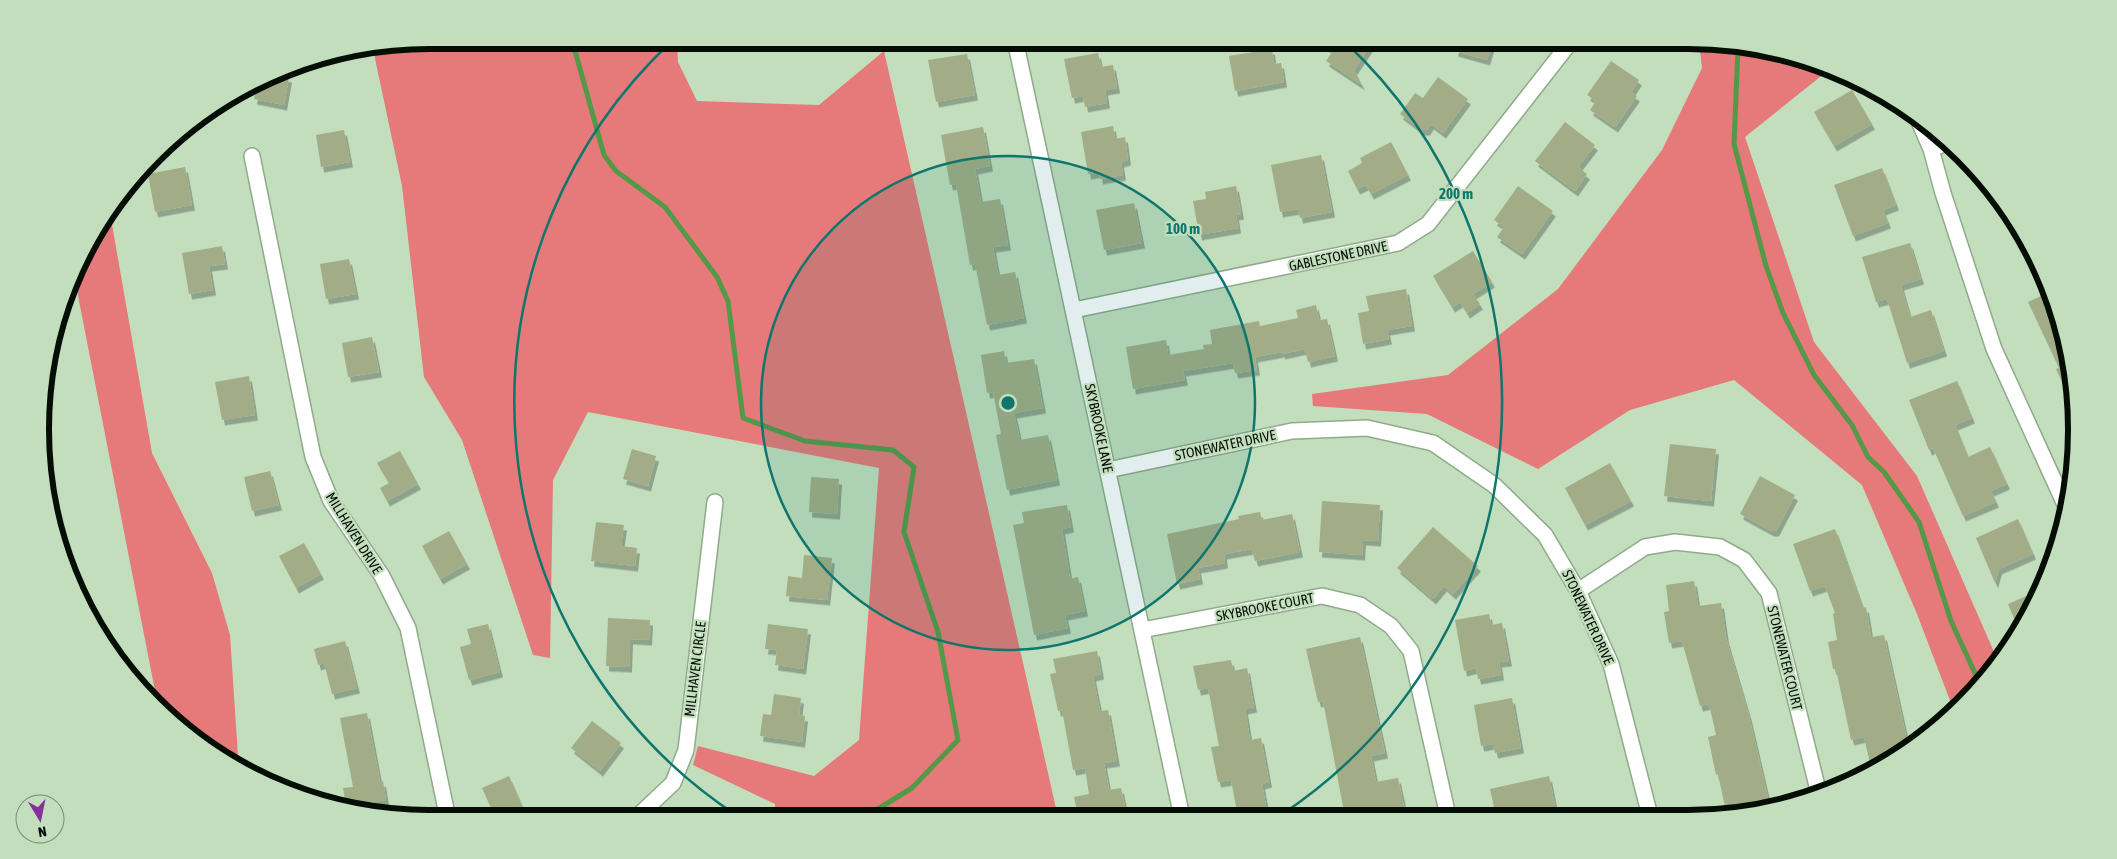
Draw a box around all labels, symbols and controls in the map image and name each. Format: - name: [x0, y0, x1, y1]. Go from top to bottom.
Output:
- text: 200 m: [1439, 185, 1473, 202]
- text: 100 m: [1166, 220, 1200, 237]
- street label: GABLESTONE DRIVE: [1288, 238, 1388, 274]
- street label: SKYBROOKE LANE: [1082, 382, 1116, 474]
- centre of rings: [999, 394, 1017, 412]
- street label: STONEWATER DRIVE: [1173, 427, 1277, 463]
- street label: MILLHAVEN DRIVE: [323, 489, 385, 577]
- street label: STONEWATER DRIVE: [1559, 567, 1617, 667]
- street label: SKYBROOKE COURT: [1215, 590, 1315, 624]
- street label: STONEWATER COURT: [1764, 604, 1806, 712]
- street label: MILLHAVEN CIRCLE: [681, 620, 709, 718]
- north arrow: [15, 794, 65, 844]
- text: N: [37, 823, 48, 840]

